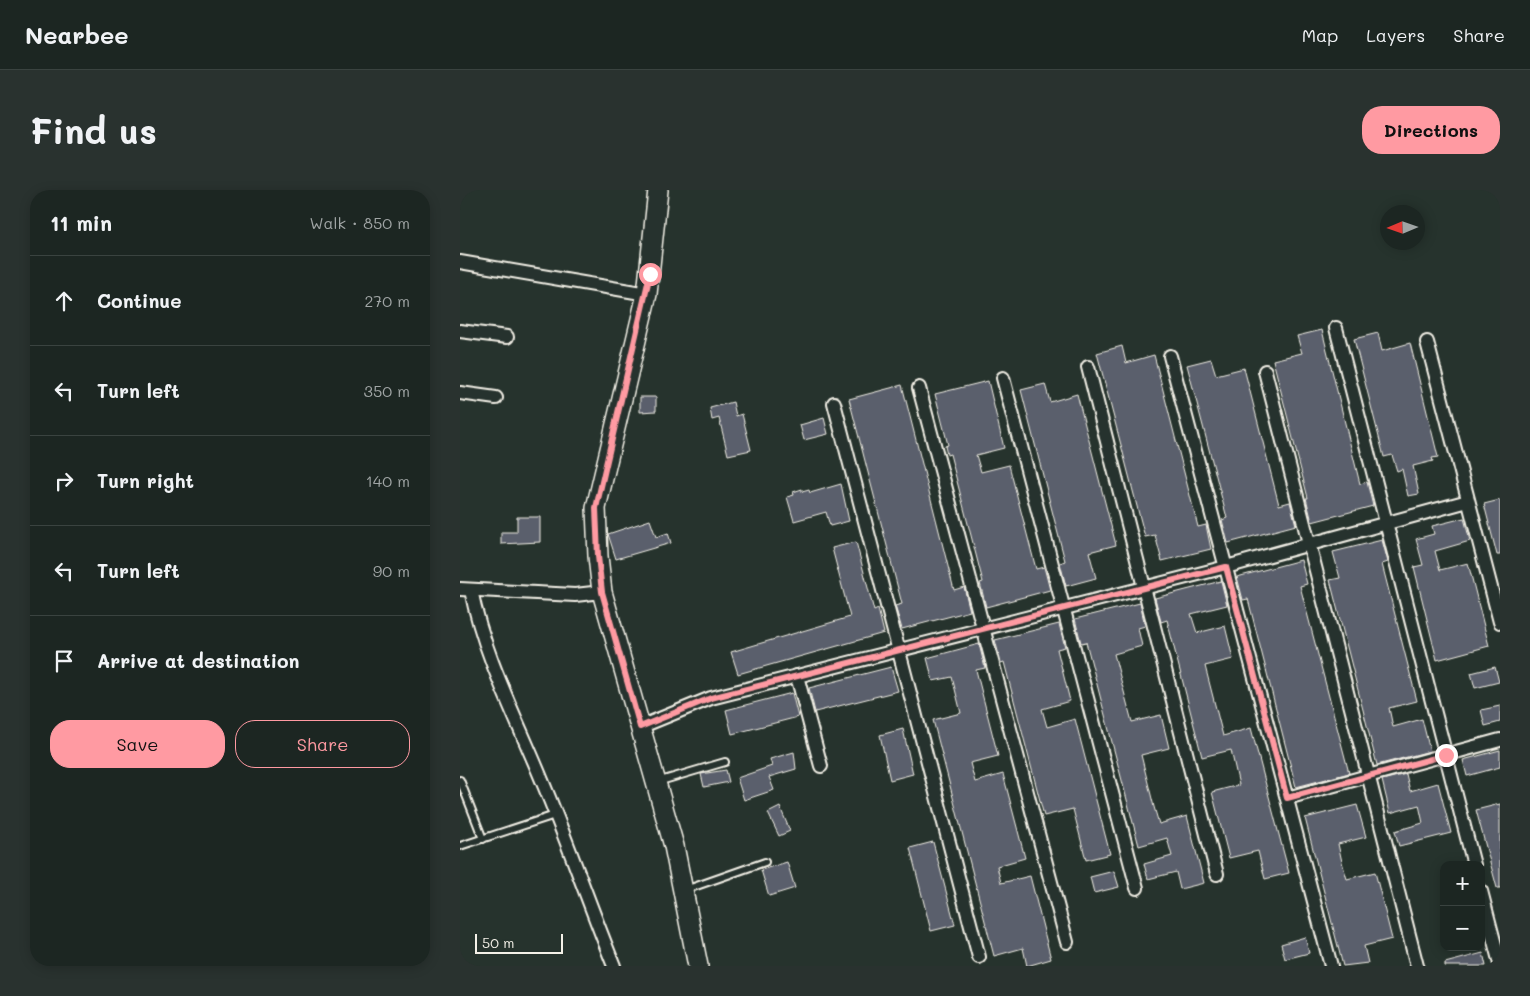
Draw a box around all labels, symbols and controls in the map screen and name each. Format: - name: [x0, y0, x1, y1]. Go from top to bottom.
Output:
- text: Nearbee: [25, 19, 129, 50]
- text: Map: [1302, 23, 1338, 47]
- text: Layers: [1366, 23, 1425, 47]
- text: Share: [1453, 23, 1505, 47]
- button: Directions: [1362, 106, 1500, 154]
- text: Find us: [30, 107, 157, 153]
- north arrow: [1380, 205, 1425, 250]
- text: 11 min: [50, 209, 112, 236]
- text: Walk · 850 m: [310, 212, 410, 233]
- route start: [639, 263, 662, 286]
- icon: ahead: [50, 287, 78, 315]
- text: Continue: [97, 288, 182, 313]
- text: 270 m: [364, 290, 410, 311]
- icon: left: [50, 377, 78, 405]
- text: Turn left: [97, 378, 180, 403]
- text: 350 m: [364, 380, 410, 401]
- icon: right: [50, 467, 78, 495]
- text: Turn right: [97, 468, 194, 493]
- text: 140 m: [366, 470, 410, 491]
- icon: left: [50, 557, 78, 585]
- text: Turn left: [97, 558, 180, 583]
- text: 90 m: [373, 560, 410, 581]
- icon: arrive: [50, 647, 78, 675]
- text: Arrive at destination: [97, 648, 300, 673]
- button: Save: [50, 720, 225, 768]
- button: Share: [235, 720, 410, 768]
- route end: [1435, 744, 1458, 767]
- map controls: [1440, 861, 1485, 951]
- button: +: [1440, 861, 1485, 906]
- button: −: [1440, 906, 1485, 951]
- scale bar: [475, 931, 562, 954]
- text: 50 m: [482, 933, 514, 952]

